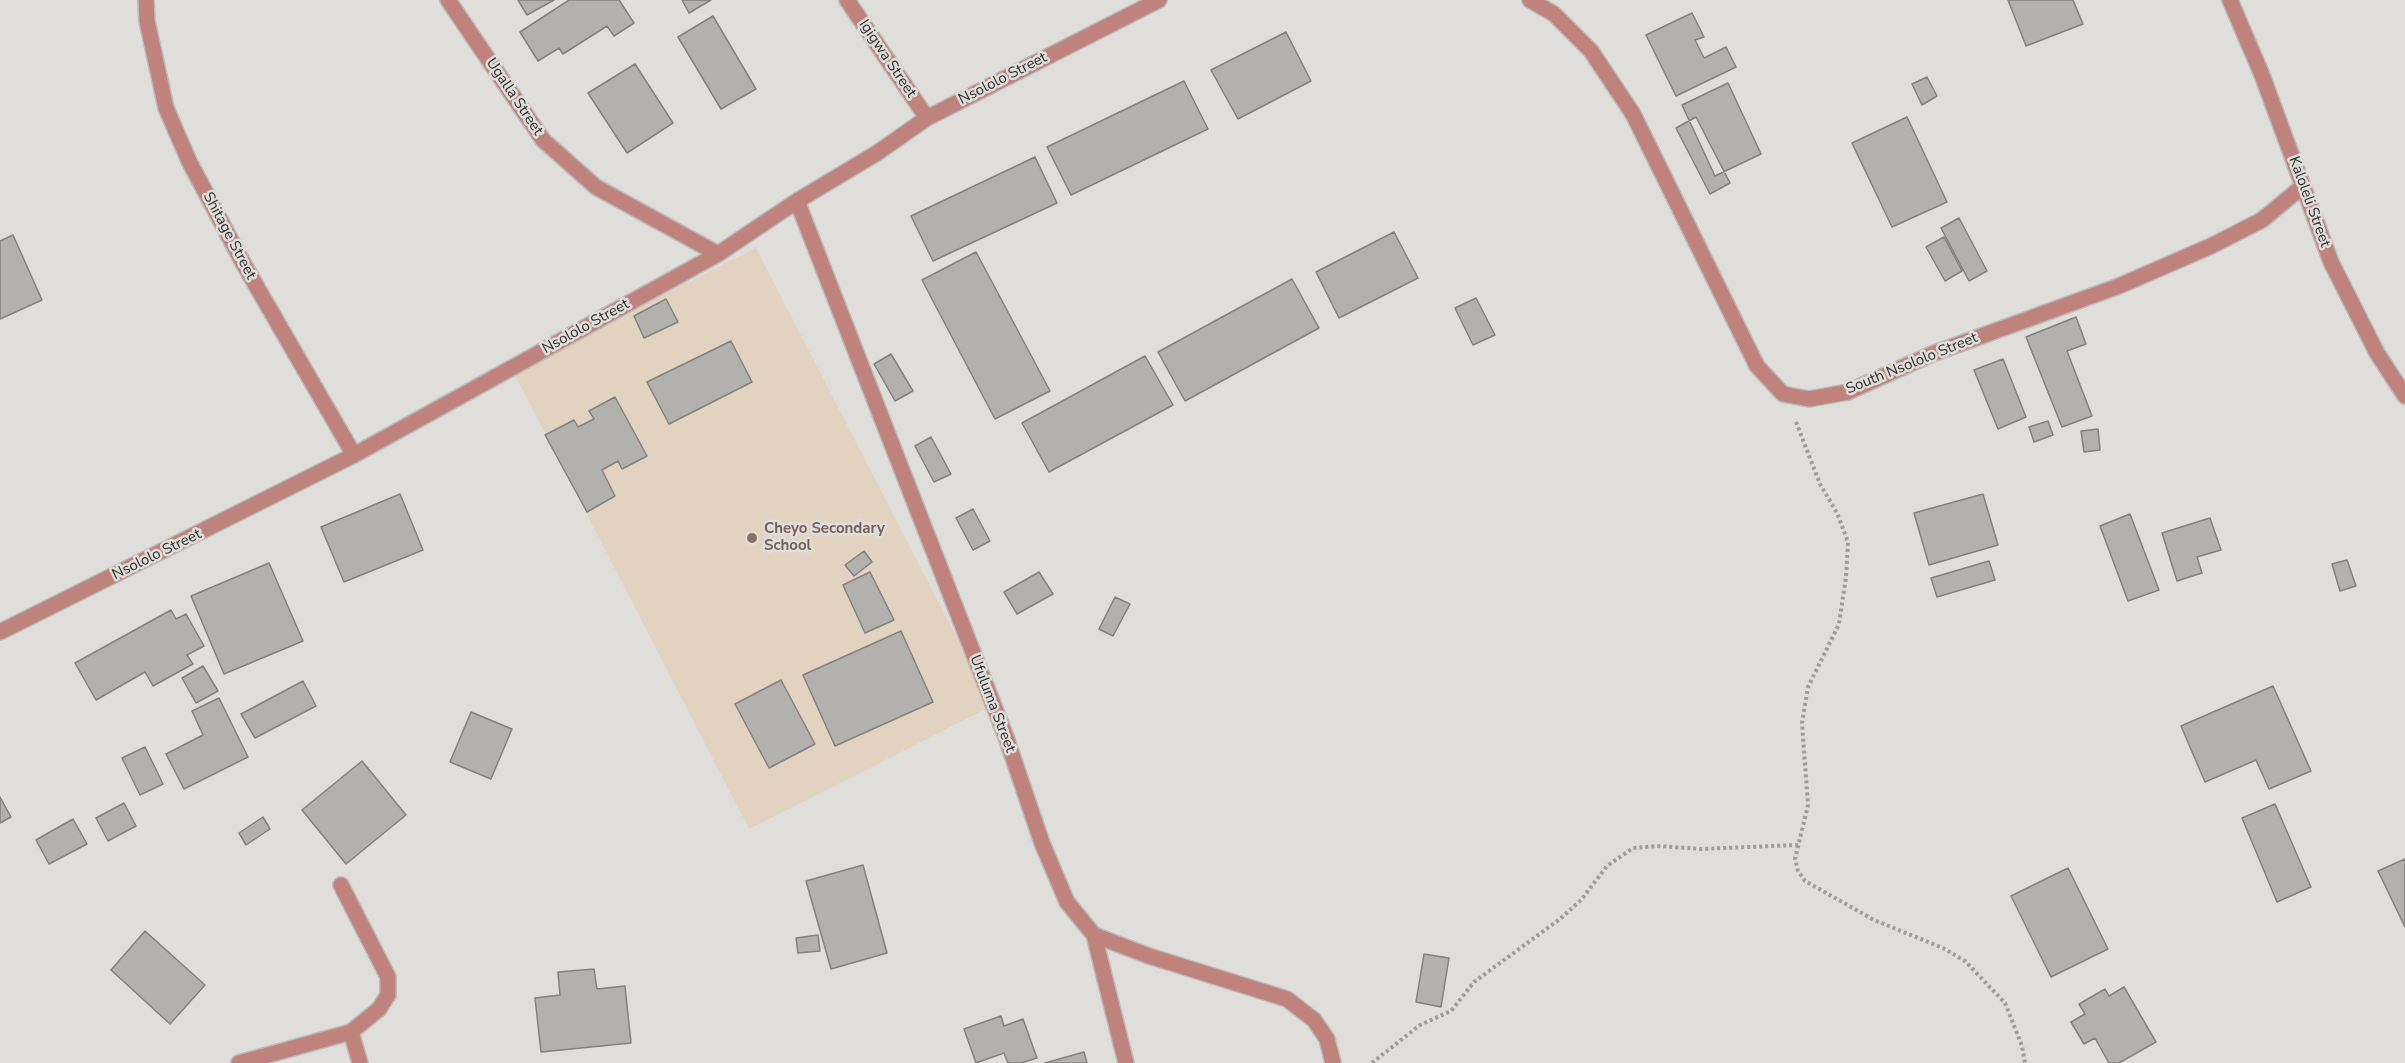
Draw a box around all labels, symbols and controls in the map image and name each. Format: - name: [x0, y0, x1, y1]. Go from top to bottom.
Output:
- street label: Igigwa Street: [854, 17, 920, 101]
- street label: Nsololo Street: [956, 49, 1050, 109]
- street label: Ugalla Street: [482, 55, 546, 139]
- street label: Kaloleli Street: [2284, 154, 2334, 250]
- street label: Shitage Street: [199, 189, 259, 283]
- street label: Nsololo Street: [539, 296, 633, 358]
- street label: South Nsololo Street: [1844, 329, 1980, 399]
- place label: Cheyo Secondary School: [764, 520, 885, 555]
- street label: Nsololo Street: [110, 526, 204, 584]
- marker: Cheyo Secondary School: [745, 531, 759, 545]
- street label: Ufuluma Street: [965, 653, 1019, 755]

